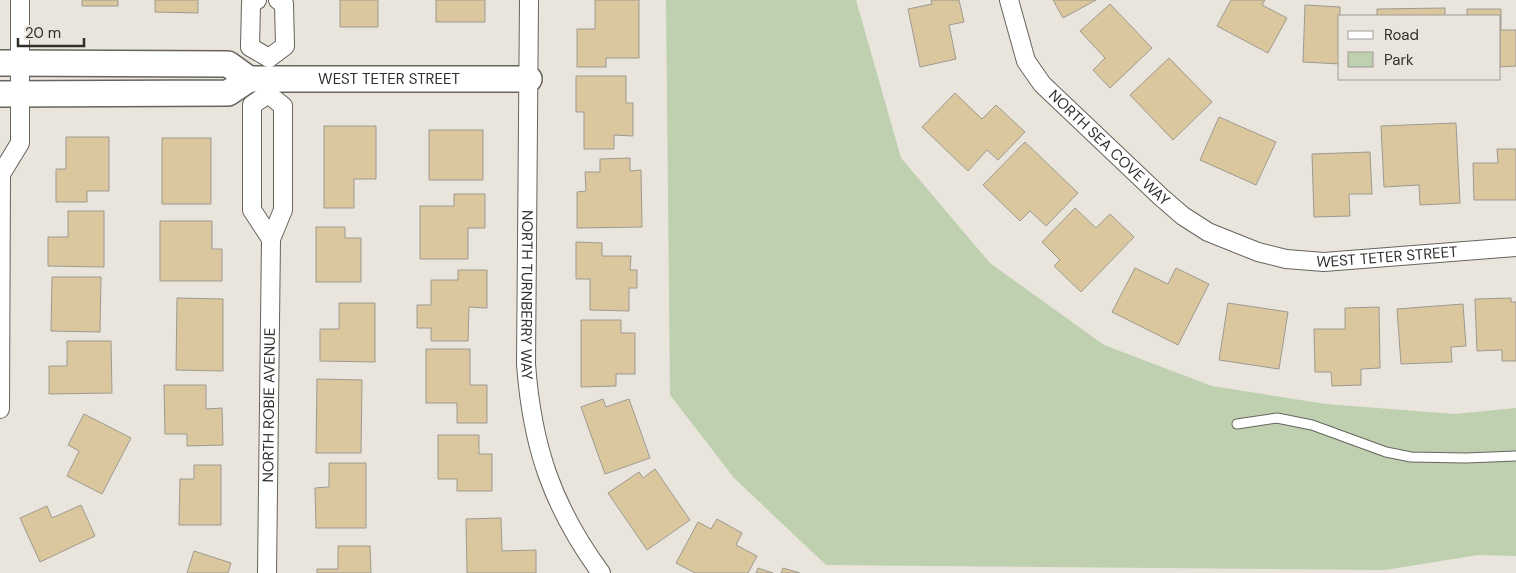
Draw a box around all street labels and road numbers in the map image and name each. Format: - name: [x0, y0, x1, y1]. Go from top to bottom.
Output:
- street label: WEST TETER STREET: [318, 69, 460, 89]
- street label: NORTH SEA COVE WAY: [1044, 85, 1174, 210]
- street label: NORTH TURNBERRY WAY: [516, 210, 537, 381]
- street label: WEST TETER STREET: [1315, 242, 1458, 273]
- street label: NORTH ROBIE AVENUE: [258, 327, 280, 483]

